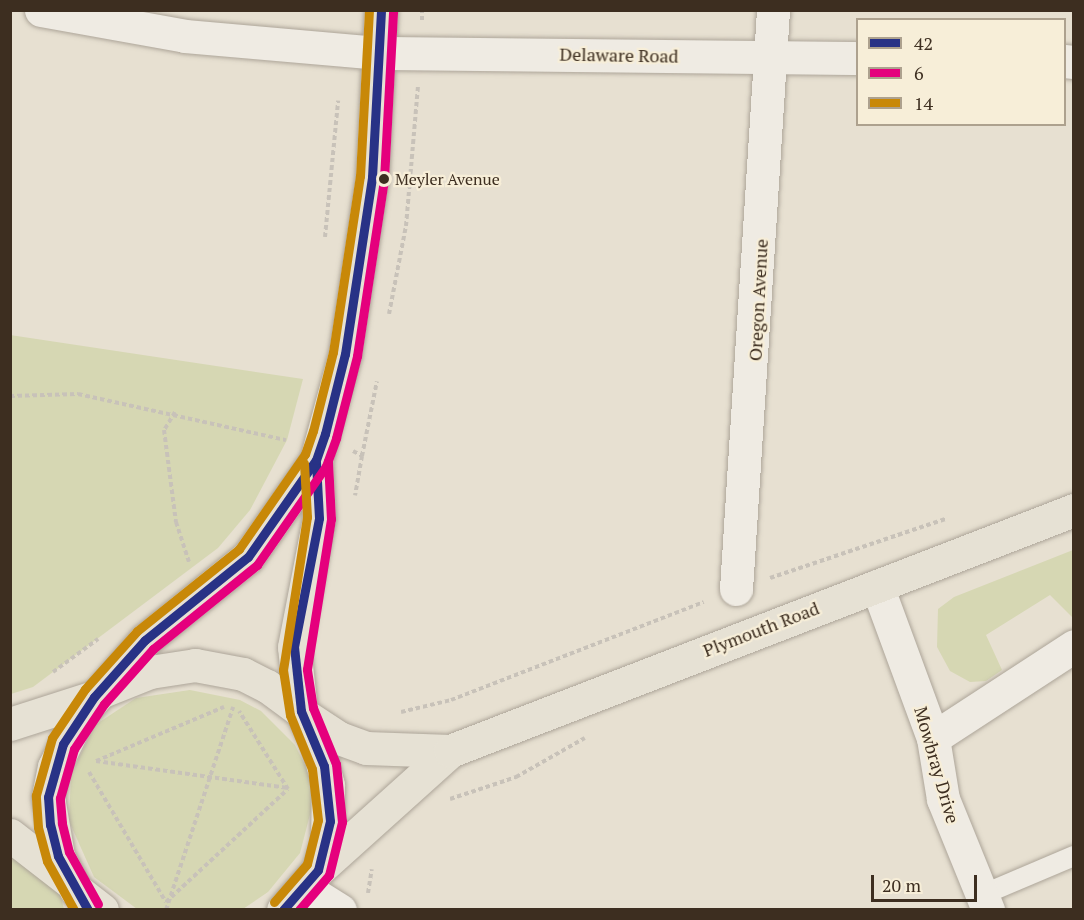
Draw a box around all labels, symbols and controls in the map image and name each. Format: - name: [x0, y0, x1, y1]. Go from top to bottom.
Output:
- legend: [856, 18, 1066, 126]
- text: 42: [914, 31, 933, 55]
- street label: Delaware Road: [559, 43, 679, 67]
- text: 6: [914, 61, 924, 85]
- text: 14: [914, 91, 933, 115]
- place label: Meyler Avenue: [395, 169, 500, 189]
- marker: Meyler Avenue: [378, 173, 390, 185]
- street label: Oregon Avenue: [744, 238, 772, 362]
- street label: Plymouth Road: [700, 597, 822, 661]
- street label: Mowbray Drive: [910, 704, 964, 826]
- scale bar: [874, 863, 980, 901]
- text: 20 m: [882, 873, 921, 897]

